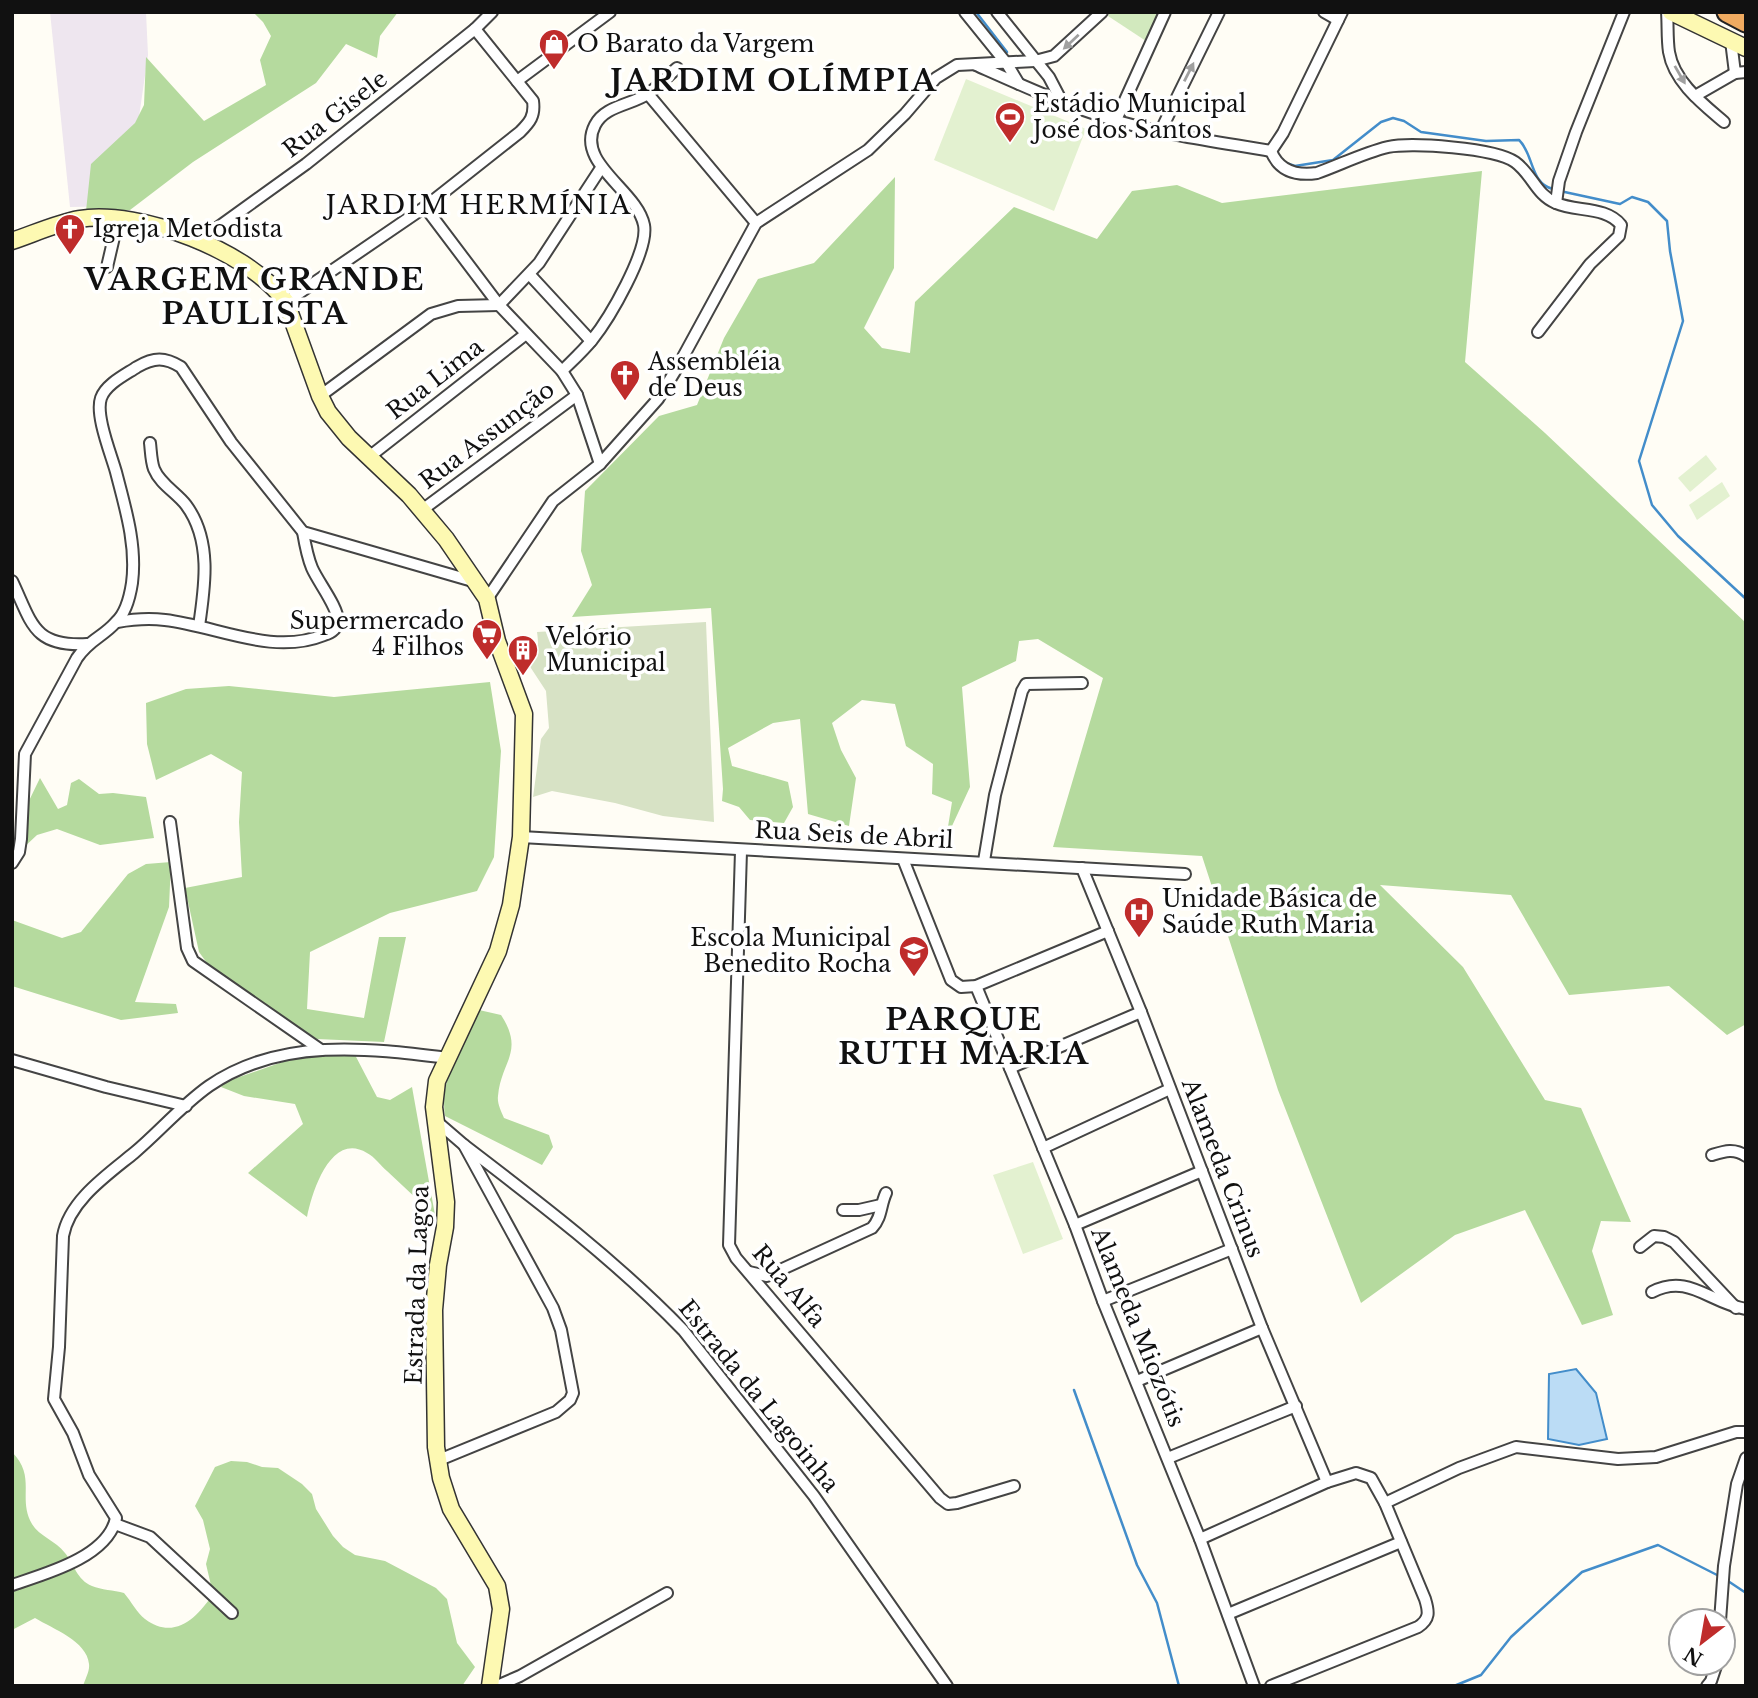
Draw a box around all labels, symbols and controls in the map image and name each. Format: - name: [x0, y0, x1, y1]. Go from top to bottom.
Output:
- shop icon: O Barato da Vargem: [537, 27, 571, 71]
- place label: O Barato da Vargem: [577, 30, 815, 58]
- one-way arrow: [1063, 33, 1080, 49]
- district label: JARDIM OLÍMPIA: [604, 62, 938, 99]
- one-way arrow: [1183, 62, 1194, 82]
- street label: Rua Gisele: [277, 65, 393, 163]
- one-way arrow: [1674, 65, 1686, 84]
- place label: Estádio Municipal José dos Santos: [1030, 90, 1246, 144]
- sports icon: Estádio Municipal José dos Santos: [993, 100, 1027, 144]
- district label: JARDIM HERMÍNIA: [323, 189, 632, 221]
- church icon: Igreja Metodista: [53, 212, 87, 256]
- place label: Igreja Metodista: [93, 215, 283, 243]
- district label: VARGEM GRANDE PAULISTA: [84, 261, 425, 332]
- street label: Rua Lima: [381, 333, 489, 425]
- place label: Assembléia de Deus: [647, 348, 781, 402]
- church icon: Assembléia de Deus: [608, 358, 642, 402]
- street label: Rua Assunção: [414, 375, 560, 495]
- place label: Supermercado 4 Filhos: [290, 607, 464, 661]
- supermarket icon: Supermercado 4 Filhos: [470, 617, 504, 661]
- place label: Velório Municipal: [545, 623, 666, 677]
- building icon: Velório Municipal: [506, 633, 540, 677]
- street label: Rua Seis de Abril: [754, 816, 954, 854]
- place label: Unidade Básica de Saúde Ruth Maria: [1162, 885, 1377, 939]
- hospital icon: Unidade Básica de Saúde Ruth Maria: [1122, 895, 1156, 939]
- place label: Escola Municipal Benedito Rocha: [690, 924, 891, 978]
- school or university icon: Escola Municipal Benedito Rocha: [897, 934, 931, 978]
- district label: PARQUE RUTH MARIA: [838, 1001, 1090, 1072]
- street label: Alameda Crinus: [1176, 1074, 1270, 1261]
- street label: Estrada da Lagoa: [400, 1184, 434, 1385]
- street label: Alameda Miozótis: [1085, 1222, 1191, 1431]
- street label: Rua Alfa: [746, 1239, 832, 1333]
- street label: Estrada da Lagoinha: [673, 1294, 845, 1498]
- north arrow: [1667, 1607, 1737, 1677]
- text: N: [1680, 1642, 1707, 1671]

